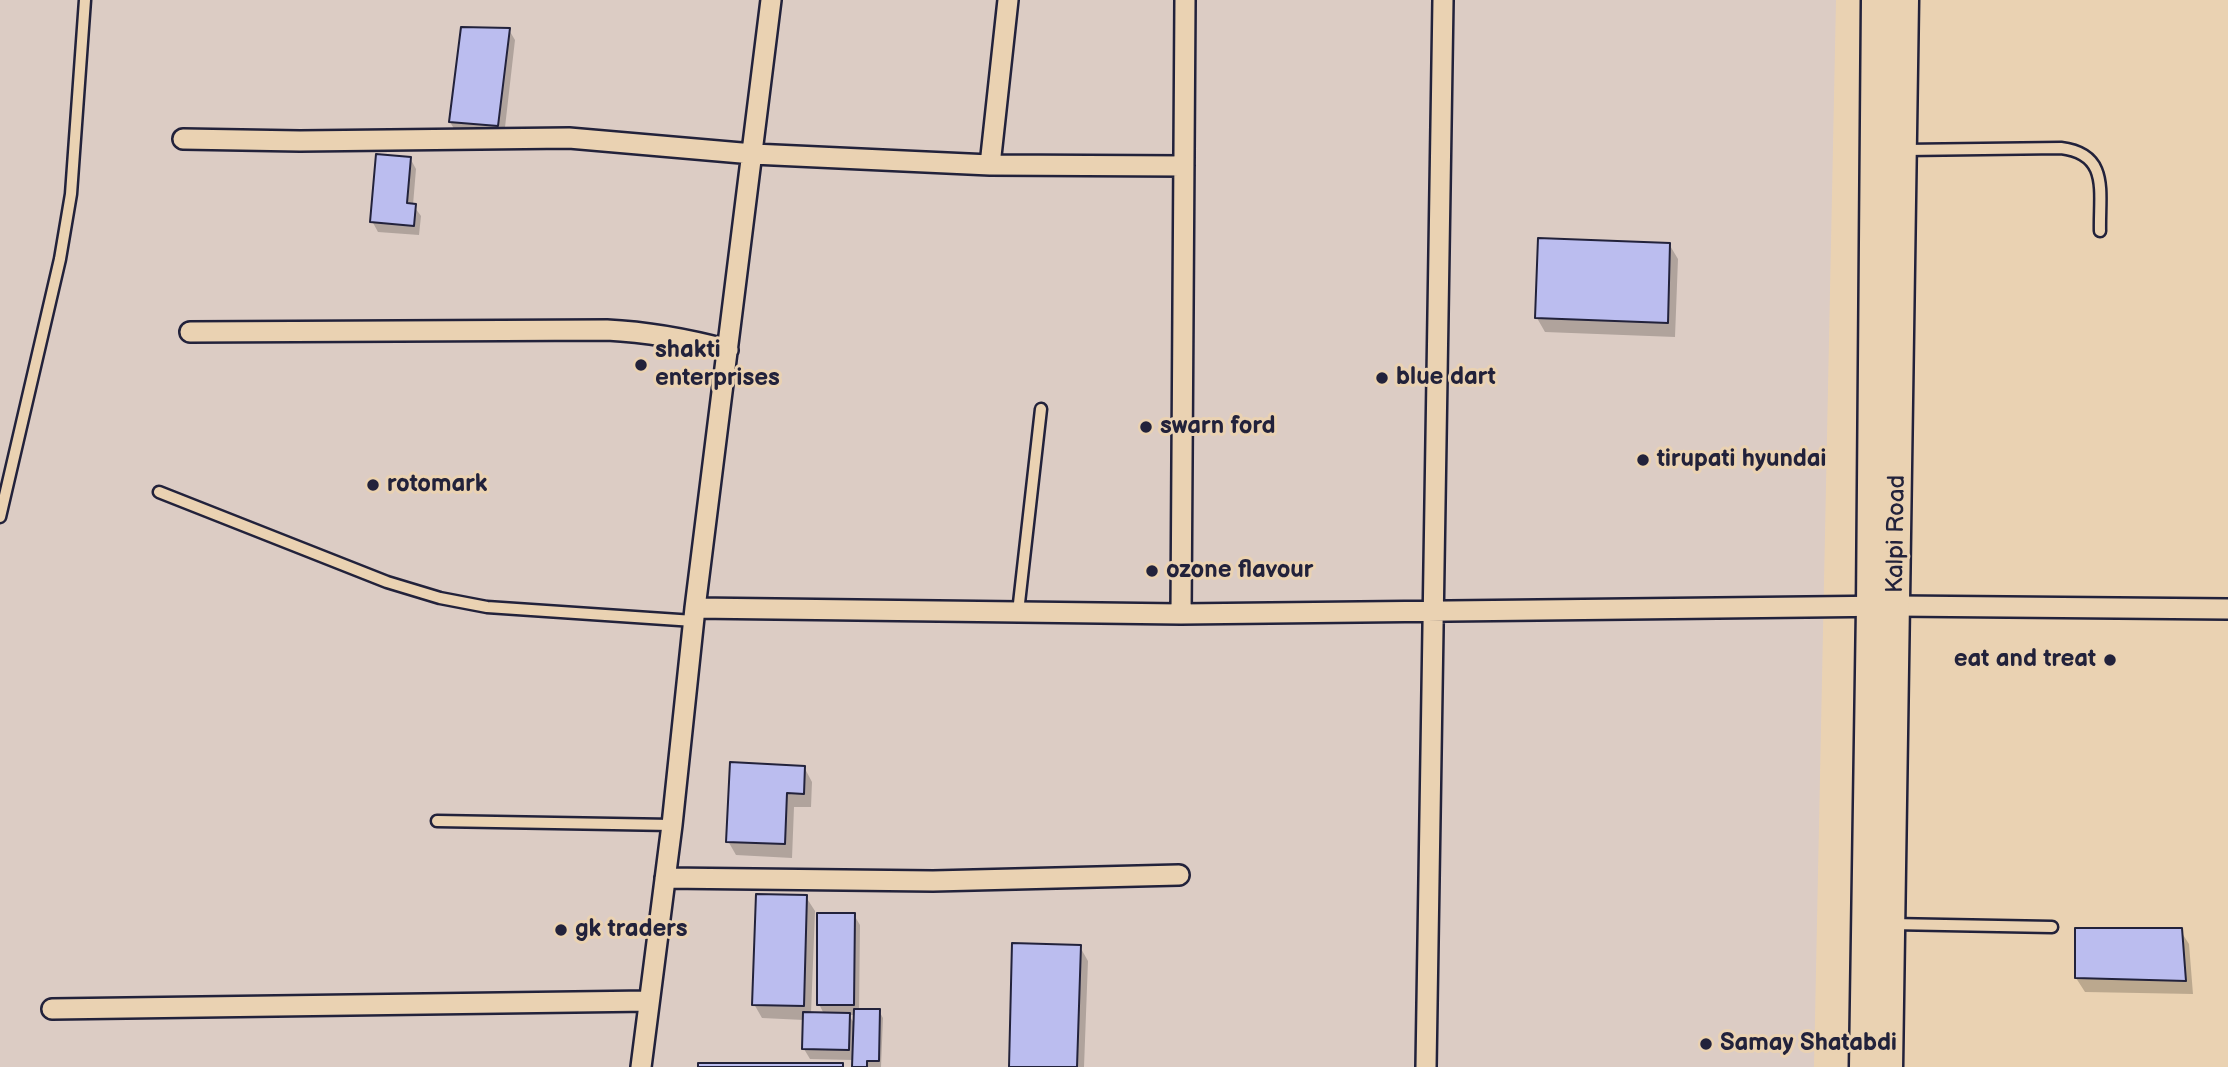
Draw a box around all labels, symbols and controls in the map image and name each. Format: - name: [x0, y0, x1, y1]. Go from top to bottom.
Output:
- place label: shakti enterprises: [655, 337, 780, 393]
- marker: shakti enterprises: [633, 357, 649, 373]
- place label: blue dart: [1396, 364, 1496, 392]
- marker: blue dart: [1374, 370, 1390, 386]
- place label: swarn ford: [1160, 413, 1275, 441]
- marker: swarn ford: [1138, 419, 1154, 435]
- place label: tirupati hyundai: [1657, 446, 1826, 474]
- marker: tirupati hyundai: [1635, 452, 1651, 468]
- place label: rotomark: [387, 471, 487, 499]
- street label: Kalpi Road: [1882, 475, 1912, 593]
- marker: rotomark: [365, 477, 381, 493]
- place label: ozone flavour: [1166, 557, 1313, 585]
- marker: ozone flavour: [1144, 563, 1160, 579]
- place label: eat and treat: [1954, 646, 2096, 674]
- marker: eat and treat: [2102, 652, 2118, 668]
- place label: gk traders: [575, 916, 688, 944]
- marker: gk traders: [553, 922, 569, 938]
- place label: Samay Shatabdi: [1720, 1030, 1897, 1058]
- marker: Samay Shatabdi: [1698, 1036, 1714, 1052]

